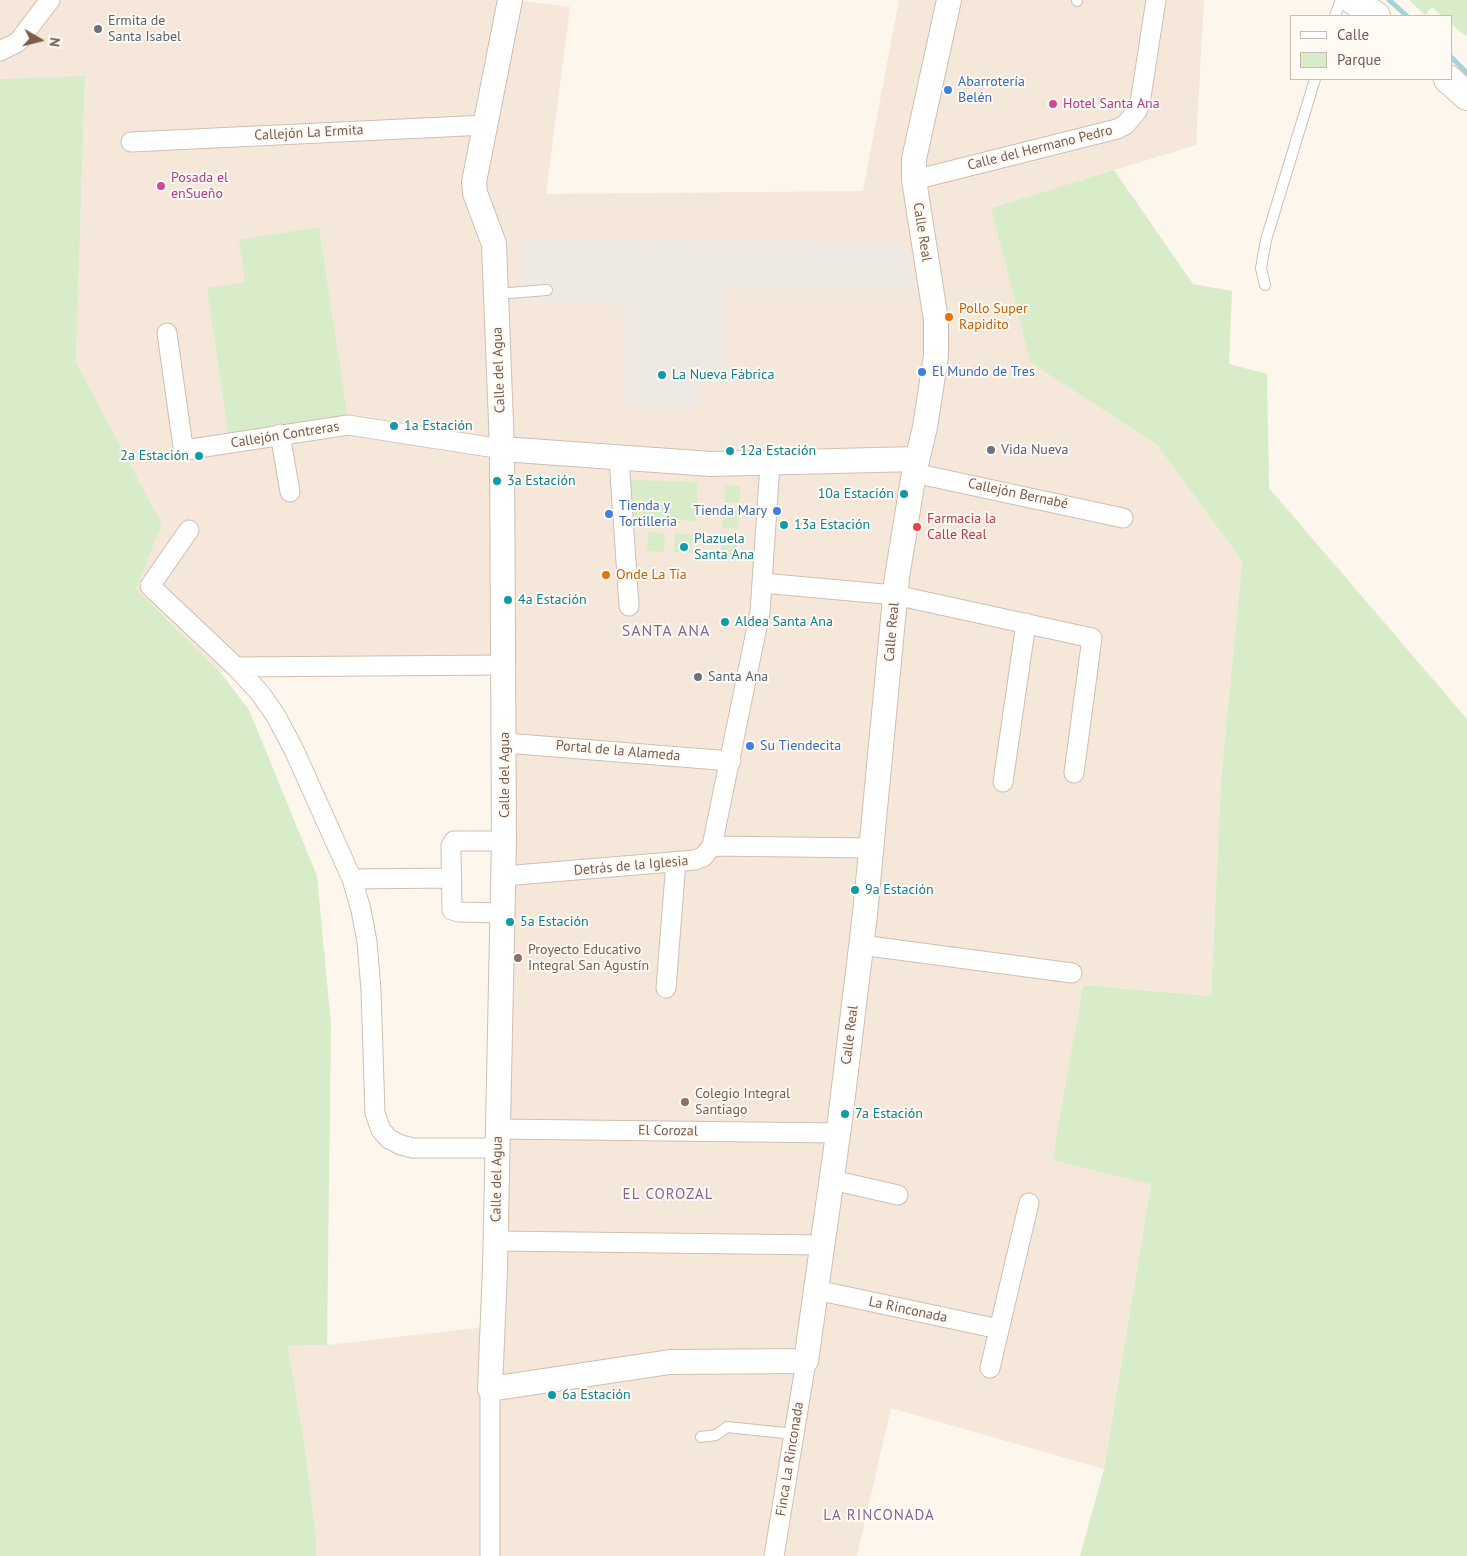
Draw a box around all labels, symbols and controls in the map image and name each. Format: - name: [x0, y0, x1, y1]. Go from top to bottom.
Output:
- place label: Ermita de Santa Isabel: [108, 13, 181, 46]
- north arrow: [15, 15, 65, 65]
- legend: [1290, 15, 1452, 80]
- marker: Ermita de Santa Isabel: [92, 23, 104, 35]
- text: Calle: [1337, 25, 1369, 44]
- text: N: [45, 36, 64, 48]
- text: Parque: [1337, 50, 1381, 69]
- place label: Abarrotería Belén: [958, 74, 1025, 106]
- marker: Abarrotería Belén: [942, 84, 954, 96]
- place label: Hotel Santa Ana: [1063, 96, 1160, 112]
- marker: Hotel Santa Ana: [1047, 98, 1059, 110]
- street label: Callejón La Ermita: [254, 122, 364, 144]
- street label: Calle del Hermano Pedro: [966, 122, 1114, 174]
- place label: Posada el enSueño: [171, 170, 228, 202]
- marker: Posada el enSueño: [155, 180, 167, 192]
- street label: Calle Real: [909, 201, 935, 263]
- place label: Pollo Super Rapidito: [959, 301, 1028, 334]
- marker: Pollo Super Rapidito: [943, 311, 955, 323]
- street label: Calle del Agua: [489, 327, 509, 413]
- place label: El Mundo de Tres: [932, 364, 1035, 380]
- marker: El Mundo de Tres: [916, 366, 928, 378]
- place label: La Nueva Fábrica: [672, 367, 774, 383]
- marker: La Nueva Fábrica: [656, 369, 668, 381]
- street label: Callejón Contreras: [230, 418, 340, 452]
- place label: 1a Estación: [404, 418, 473, 434]
- marker: 1a Estación: [388, 420, 400, 432]
- place label: Vida Nueva: [1001, 442, 1068, 458]
- place label: 12a Estación: [740, 443, 816, 459]
- marker: Vida Nueva: [985, 444, 997, 456]
- marker: 12a Estación: [724, 445, 736, 457]
- place label: 2a Estación: [120, 448, 189, 464]
- marker: 2a Estación: [193, 450, 205, 462]
- place label: 3a Estación: [507, 473, 576, 489]
- marker: 3a Estación: [491, 475, 503, 487]
- street label: Callejón Bernabé: [966, 475, 1070, 513]
- place label: 10a Estación: [818, 486, 894, 502]
- marker: 10a Estación: [898, 488, 910, 500]
- place label: Tienda y Tortilleria: [619, 498, 677, 530]
- place label: Tienda Mary: [693, 503, 767, 519]
- marker: Tienda Mary: [771, 505, 783, 517]
- marker: Tienda y Tortilleria: [603, 508, 615, 520]
- place label: Farmacia la Calle Real: [927, 511, 996, 544]
- place label: 13a Estación: [794, 517, 870, 533]
- marker: 13a Estación: [778, 519, 790, 531]
- marker: Farmacia la Calle Real: [911, 521, 923, 533]
- place label: Plazuela Santa Ana: [694, 531, 754, 564]
- marker: Plazuela Santa Ana: [678, 541, 690, 553]
- place label: Onde La Tía: [616, 567, 687, 583]
- marker: Onde La Tía: [600, 569, 612, 581]
- place label: 4a Estación: [518, 592, 587, 608]
- marker: 4a Estación: [502, 594, 514, 606]
- street label: Calle Real: [881, 602, 903, 662]
- place label: Aldea Santa Ana: [735, 614, 833, 630]
- marker: Aldea Santa Ana: [719, 616, 731, 628]
- district label: SANTA ANA: [621, 621, 711, 641]
- place label: Santa Ana: [708, 669, 768, 685]
- marker: Santa Ana: [692, 671, 704, 683]
- street label: Calle del Agua: [497, 732, 513, 818]
- street label: Portal de la Alameda: [555, 737, 681, 765]
- place label: Su Tiendecita: [760, 738, 841, 754]
- marker: Su Tiendecita: [744, 740, 756, 752]
- street label: Detrás de la Iglesia: [573, 853, 689, 879]
- place label: 9a Estación: [865, 882, 934, 898]
- marker: 9a Estación: [849, 884, 861, 896]
- place label: 5a Estación: [520, 914, 589, 930]
- marker: 5a Estación: [504, 916, 516, 928]
- place label: Proyecto Educativo Integral San Agustín: [528, 942, 649, 974]
- marker: Proyecto Educativo Integral San Agustín: [512, 952, 524, 964]
- street label: Calle Real: [838, 1004, 862, 1066]
- place label: Colegio Integral Santiago: [695, 1086, 790, 1118]
- marker: Colegio Integral Santiago: [679, 1096, 691, 1108]
- place label: 7a Estación: [855, 1106, 923, 1122]
- marker: 7a Estación: [839, 1108, 851, 1120]
- street label: El Corozal: [638, 1122, 698, 1140]
- street label: Calle del Agua: [488, 1136, 506, 1222]
- district label: EL COROZAL: [621, 1186, 715, 1204]
- street label: La Rinconada: [867, 1293, 949, 1327]
- place label: 6a Estación: [562, 1387, 631, 1403]
- marker: 6a Estación: [546, 1389, 558, 1401]
- street label: Finca La Rinconada: [773, 1401, 807, 1517]
- district label: LA RINCONADA: [822, 1507, 936, 1525]

